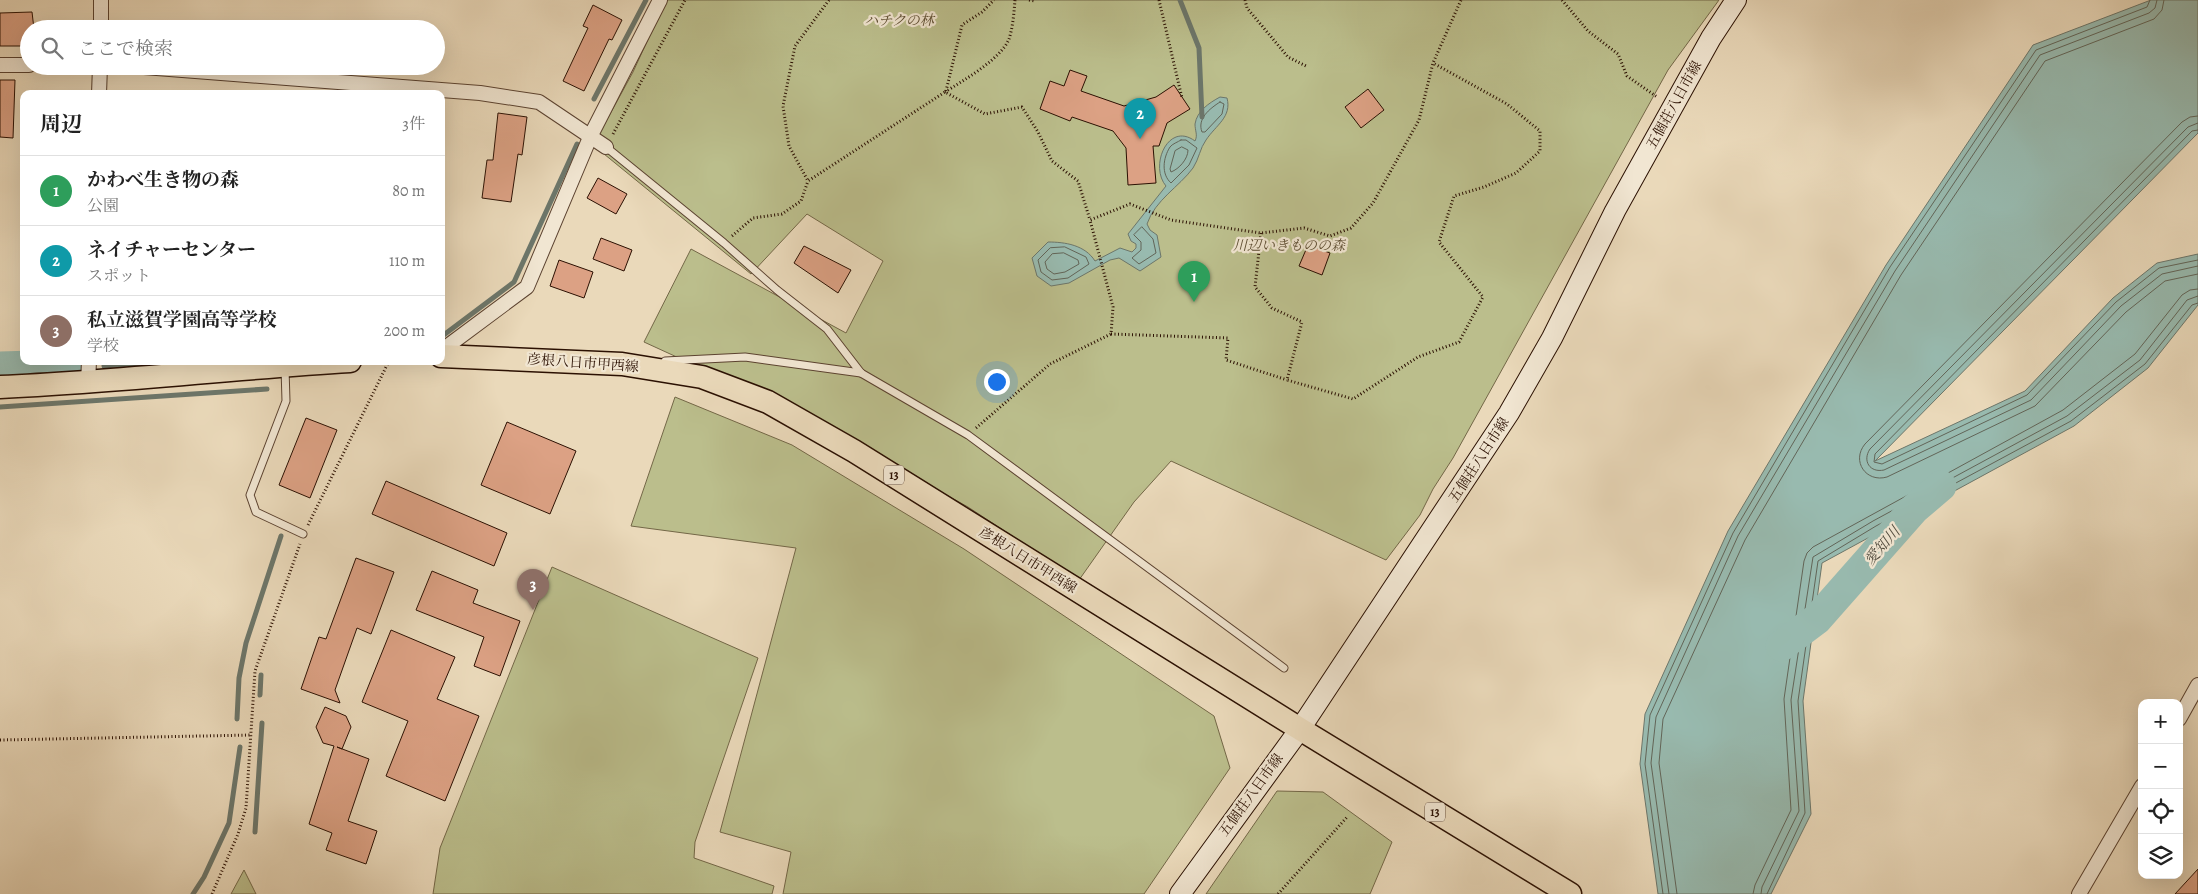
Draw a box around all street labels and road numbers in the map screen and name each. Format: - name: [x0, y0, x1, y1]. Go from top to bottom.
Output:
- street label: 五個荘八日市線: [1642, 58, 1706, 152]
- street label: 彦根八日市甲西線: [526, 350, 640, 376]
- street label: 五個荘八日市線: [1444, 414, 1514, 506]
- road number: 13: [884, 466, 904, 484]
- street label: 彦根八日市甲西線: [975, 522, 1081, 598]
- street label: 五個荘八日市線: [1215, 750, 1287, 840]
- road number: 13: [1425, 802, 1445, 822]

